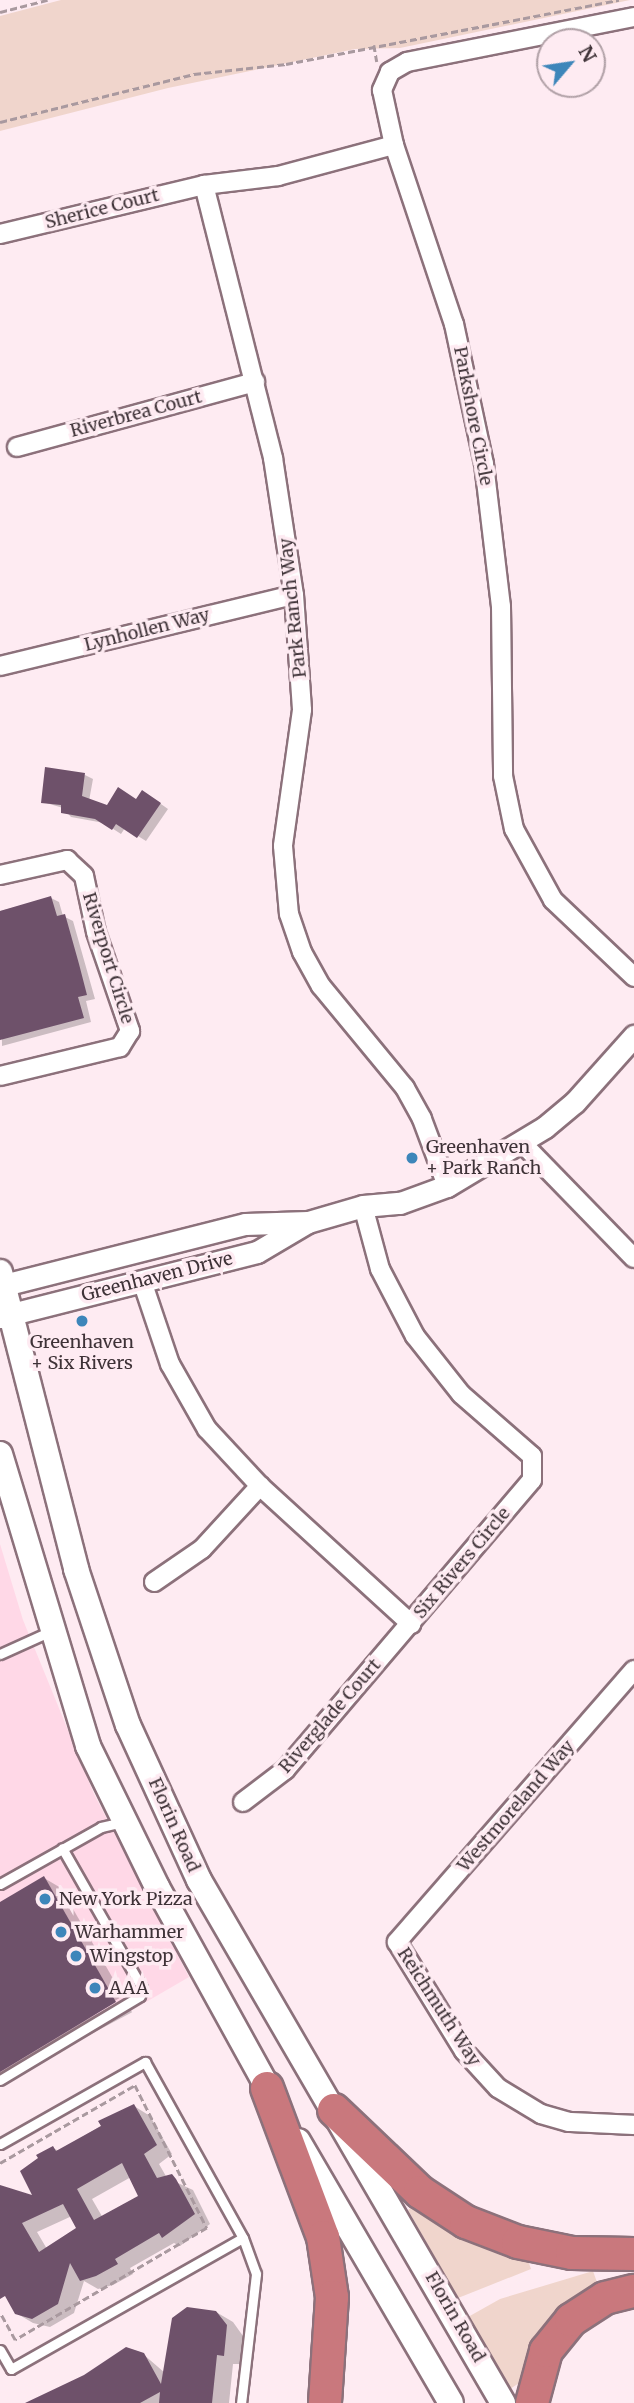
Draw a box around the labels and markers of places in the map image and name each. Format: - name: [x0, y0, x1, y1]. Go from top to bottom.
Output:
- place label: Greenhaven + Park Ranch: [426, 1137, 541, 1180]
- marker: Greenhaven + Park Ranch: [404, 1150, 420, 1166]
- marker: Greenhaven + Six Rivers: [74, 1313, 90, 1329]
- place label: Greenhaven + Six Rivers: [30, 1332, 134, 1374]
- place label: New York Pizza: [59, 1888, 193, 1910]
- marker: New York Pizza: [37, 1891, 53, 1907]
- place label: Warhammer: [75, 1921, 184, 1943]
- marker: Warhammer: [53, 1924, 69, 1940]
- place label: Wingstop: [90, 1945, 173, 1967]
- marker: Wingstop: [68, 1948, 84, 1964]
- place label: AAA: [109, 1977, 149, 1999]
- marker: AAA: [87, 1980, 103, 1996]

